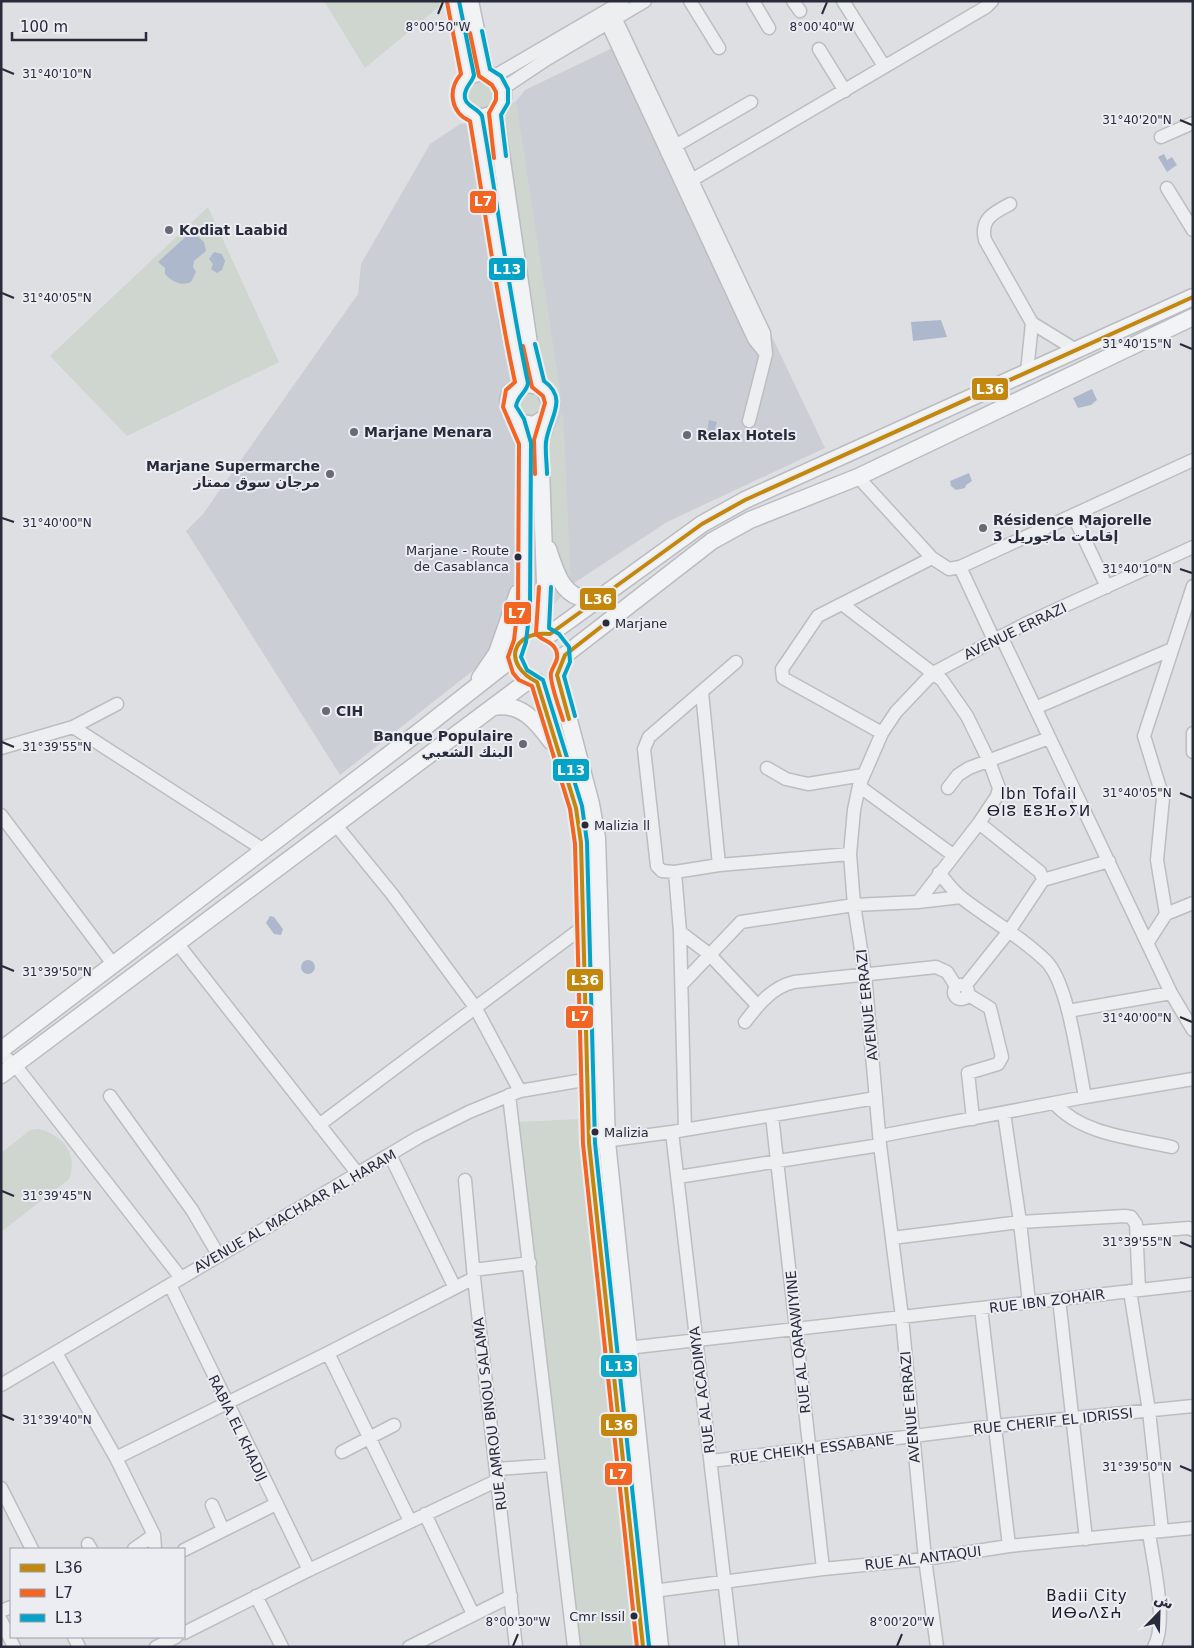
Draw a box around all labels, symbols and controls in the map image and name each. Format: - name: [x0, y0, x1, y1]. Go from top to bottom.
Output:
- scale bar: [12, 10, 146, 42]
- text: 100 m: [20, 18, 68, 36]
- text: 8°00'50"W: [406, 20, 471, 34]
- text: 8°00'40"W: [790, 20, 855, 34]
- text: 31°40'10"N: [22, 67, 92, 81]
- text: 31°40'20"N: [1102, 113, 1172, 127]
- line badge: L7: [469, 190, 497, 214]
- text: L7: [474, 193, 492, 209]
- place label: Kodiat Laabid: [179, 222, 288, 238]
- marker: Kodiat Laabid: [163, 224, 175, 236]
- line badge: L13: [488, 257, 526, 281]
- text: L13: [493, 261, 521, 277]
- text: 31°40'05"N: [22, 291, 92, 305]
- text: 31°40'15"N: [1102, 337, 1172, 351]
- line badge: L36: [971, 377, 1009, 401]
- text: L36: [976, 381, 1004, 397]
- place label: Marjane Menara: [364, 424, 492, 440]
- marker: Marjane Menara: [348, 426, 360, 438]
- place label: Relax Hotels: [697, 427, 796, 443]
- marker: Relax Hotels: [681, 429, 693, 441]
- place label: Marjane Supermarche مرجان سوق ممتاز: [146, 458, 320, 491]
- marker: Marjane Supermarche مرجان سوق ممتاز: [324, 468, 336, 480]
- place label: Résidence Majorelle إقامات ماجوريل 3: [993, 512, 1152, 545]
- text: 31°40'00"N: [22, 516, 92, 530]
- marker: Résidence Majorelle إقامات ماجوريل 3: [977, 522, 989, 534]
- place label: Marjane - Route de Casablanca: [406, 543, 509, 574]
- marker: Marjane - Route de Casablanca: [513, 552, 523, 562]
- text: 31°40'10"N: [1102, 562, 1172, 576]
- line badge: L36: [579, 587, 617, 611]
- text: L36: [584, 591, 612, 607]
- street label: AVENUE ERRAZI: [961, 599, 1069, 663]
- line badge: L7: [503, 601, 532, 625]
- text: L7: [508, 605, 526, 621]
- place label: Marjane: [615, 616, 667, 631]
- marker: Marjane: [601, 618, 611, 628]
- place label: CIH: [336, 703, 363, 719]
- marker: CIH: [320, 705, 332, 717]
- place label: Banque Populaire البنك الشعبي: [373, 728, 513, 761]
- marker: Banque Populaire البنك الشعبي: [517, 738, 529, 750]
- text: 31°39'55"N: [22, 740, 92, 754]
- line badge: L13: [552, 758, 590, 782]
- text: L13: [557, 762, 585, 778]
- district label: Ibn Tofail ⴱⵏⵓ ⵟⵓⴼⴰⵢⵍ: [987, 785, 1091, 820]
- text: 31°40'05"N: [1102, 786, 1172, 800]
- place label: Malizia ll: [594, 818, 650, 833]
- marker: Malizia ll: [580, 820, 590, 830]
- street label: AVENUE ERRAZI: [853, 948, 881, 1062]
- text: 31°39'50"N: [22, 965, 92, 979]
- line badge: L36: [566, 968, 604, 992]
- text: L36: [571, 972, 599, 988]
- line badge: L7: [565, 1005, 594, 1029]
- text: L7: [571, 1008, 589, 1024]
- text: 31°40'00"N: [1102, 1011, 1172, 1025]
- place label: Malizia: [604, 1125, 649, 1140]
- marker: Malizia: [590, 1127, 600, 1137]
- street label: AVENUE AL MACHAAR AL HARAM: [191, 1146, 399, 1276]
- text: 31°39'45"N: [22, 1189, 92, 1203]
- text: 31°39'55"N: [1102, 1235, 1172, 1249]
- street label: RUE AL QARAWIYINE: [783, 1270, 813, 1414]
- street label: RUE IBN ZOHAIR: [988, 1286, 1106, 1316]
- street label: RUE AMROU BNOU SALAMA: [470, 1316, 510, 1511]
- street label: RUE AL ACADIMYA: [686, 1325, 718, 1454]
- street label: AVENUE ERRAZI: [897, 1350, 923, 1464]
- line badge: L13: [600, 1354, 638, 1378]
- text: L13: [605, 1358, 633, 1374]
- street label: RABIA EL KHADIJ: [205, 1372, 271, 1484]
- street label: RUE CHERIF EL IDRISSI: [972, 1405, 1134, 1437]
- text: 31°39'40"N: [22, 1413, 92, 1427]
- line badge: L36: [600, 1413, 638, 1437]
- text: L36: [605, 1417, 633, 1433]
- street label: RUE CHEIKH ESSABANE: [729, 1431, 895, 1467]
- text: 31°39'50"N: [1102, 1460, 1172, 1474]
- line badge: L7: [604, 1462, 633, 1486]
- text: L7: [609, 1466, 627, 1482]
- street label: RUE AL ANTAQUI: [864, 1543, 982, 1573]
- legend: [10, 1548, 185, 1638]
- text: L36: [55, 1559, 82, 1577]
- text: L7: [55, 1584, 73, 1602]
- district label: Badii City ⵍⴱⴰⴷⵉⵄ: [1046, 1587, 1128, 1622]
- north arrow: [1134, 1588, 1184, 1638]
- text: ش: [1152, 1590, 1176, 1612]
- text: L13: [55, 1609, 82, 1627]
- place label: Cmr Issil: [569, 1609, 625, 1624]
- marker: Cmr Issil: [629, 1611, 639, 1621]
- text: 8°00'30"W: [486, 1615, 551, 1629]
- text: 8°00'20"W: [870, 1615, 935, 1629]

